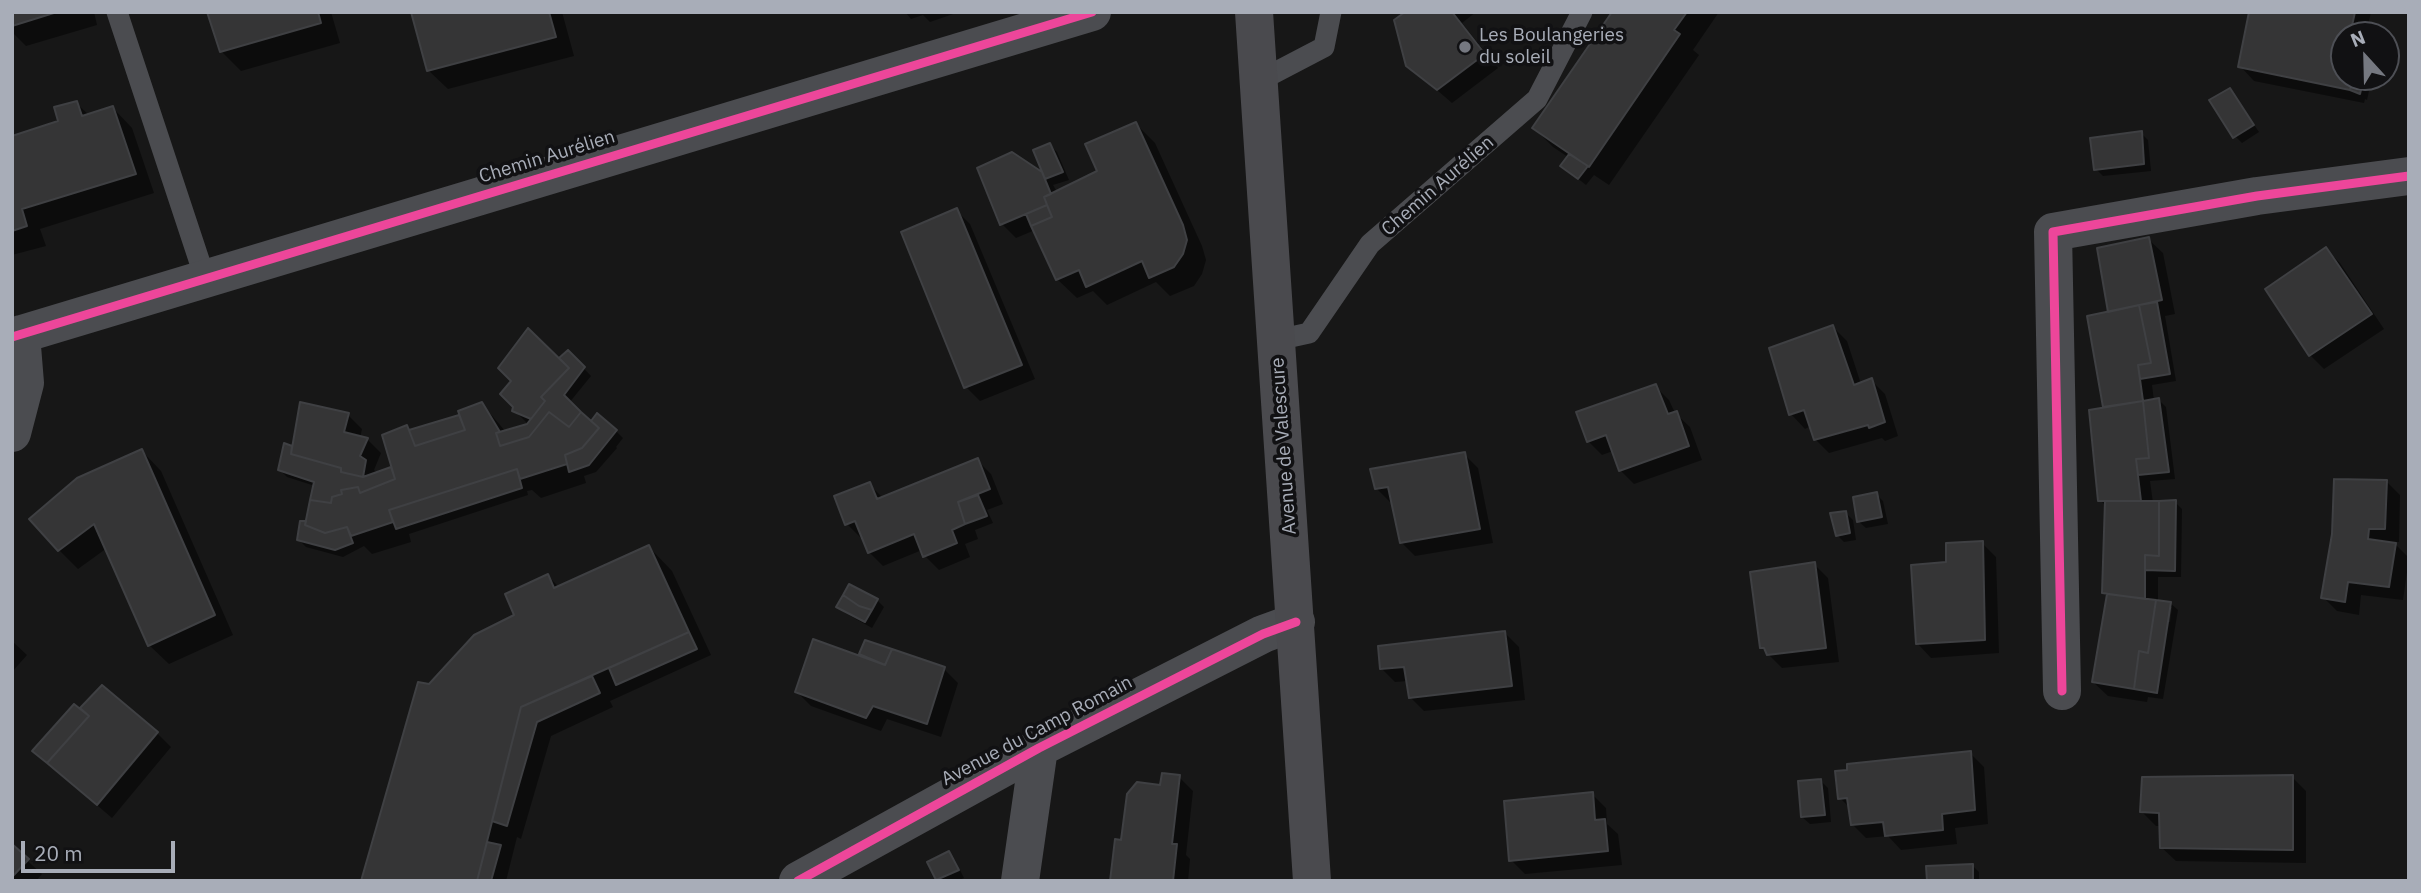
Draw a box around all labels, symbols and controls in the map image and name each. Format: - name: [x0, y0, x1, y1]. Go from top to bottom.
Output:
- north arrow: [2330, 21, 2400, 91]
- place label: Les Boulangeries du soleil: [1479, 25, 1624, 69]
- text: N: [2347, 25, 2369, 52]
- marker: Les Boulangeries du soleil: [1457, 39, 1473, 55]
- street label: Chemin Aurélien: [476, 125, 618, 189]
- street label: Chemin Aurélien: [1377, 131, 1499, 241]
- street label: Avenue de Valescure: [1266, 357, 1302, 535]
- street label: Avenue du Camp Romain: [938, 671, 1136, 791]
- scale bar: [24, 826, 178, 870]
- text: 20 m: [34, 839, 83, 867]

